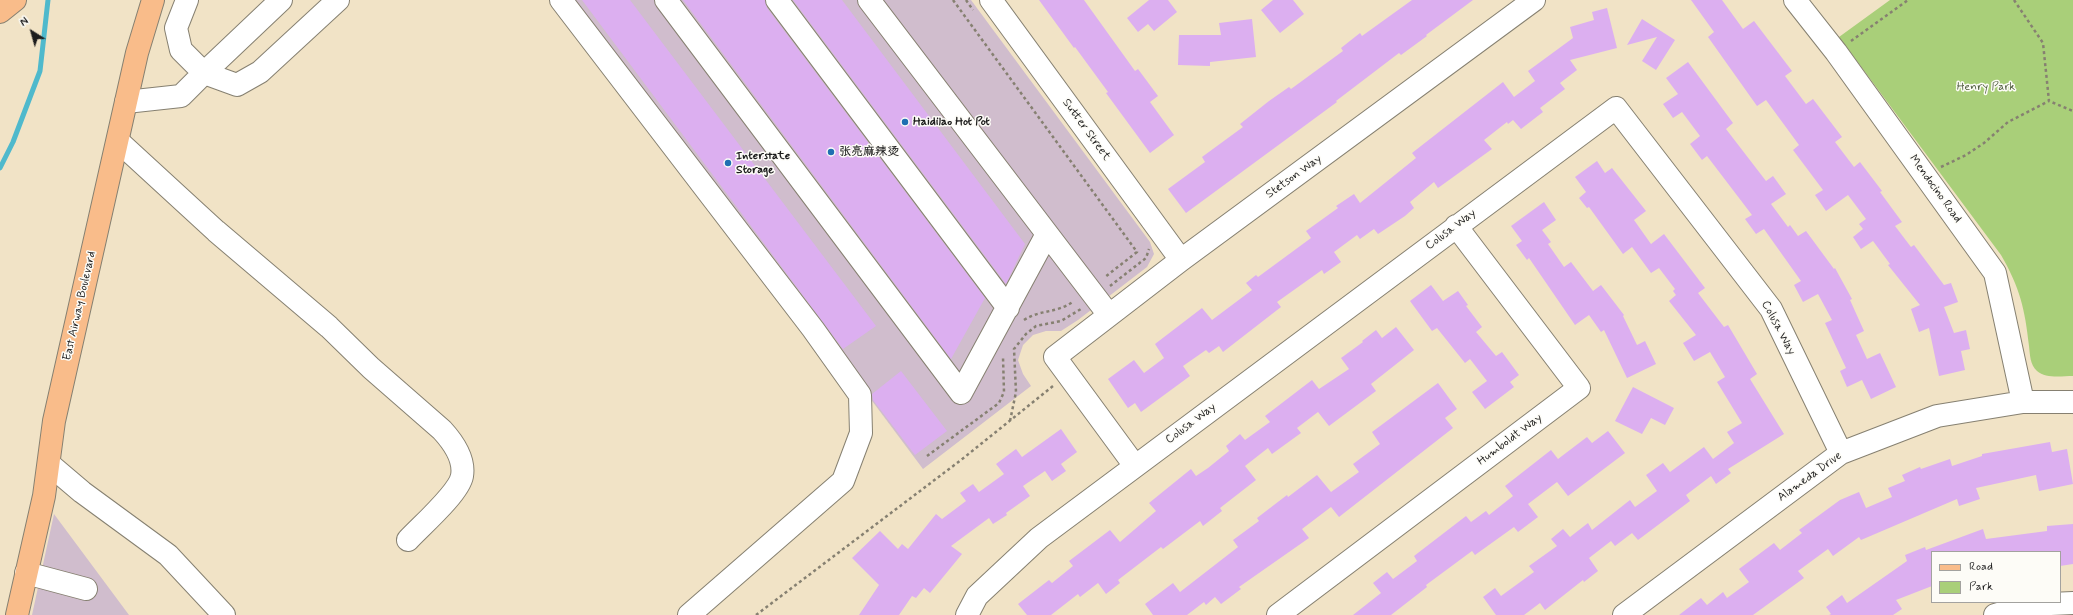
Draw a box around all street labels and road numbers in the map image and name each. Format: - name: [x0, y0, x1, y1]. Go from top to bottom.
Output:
- street label: Sutter Street: [1059, 96, 1113, 164]
- street label: Stetson Way: [1263, 152, 1325, 202]
- street label: Mendocino Road: [1906, 152, 1964, 226]
- street label: Colusa Way: [1423, 206, 1479, 254]
- street label: East Airway Boulevard: [60, 250, 100, 362]
- street label: Colusa Way: [1758, 298, 1798, 358]
- street label: Colusa Way: [1163, 400, 1219, 448]
- street label: Humboldt Way: [1475, 411, 1545, 469]
- street label: Alameda Drive: [1775, 449, 1845, 505]

